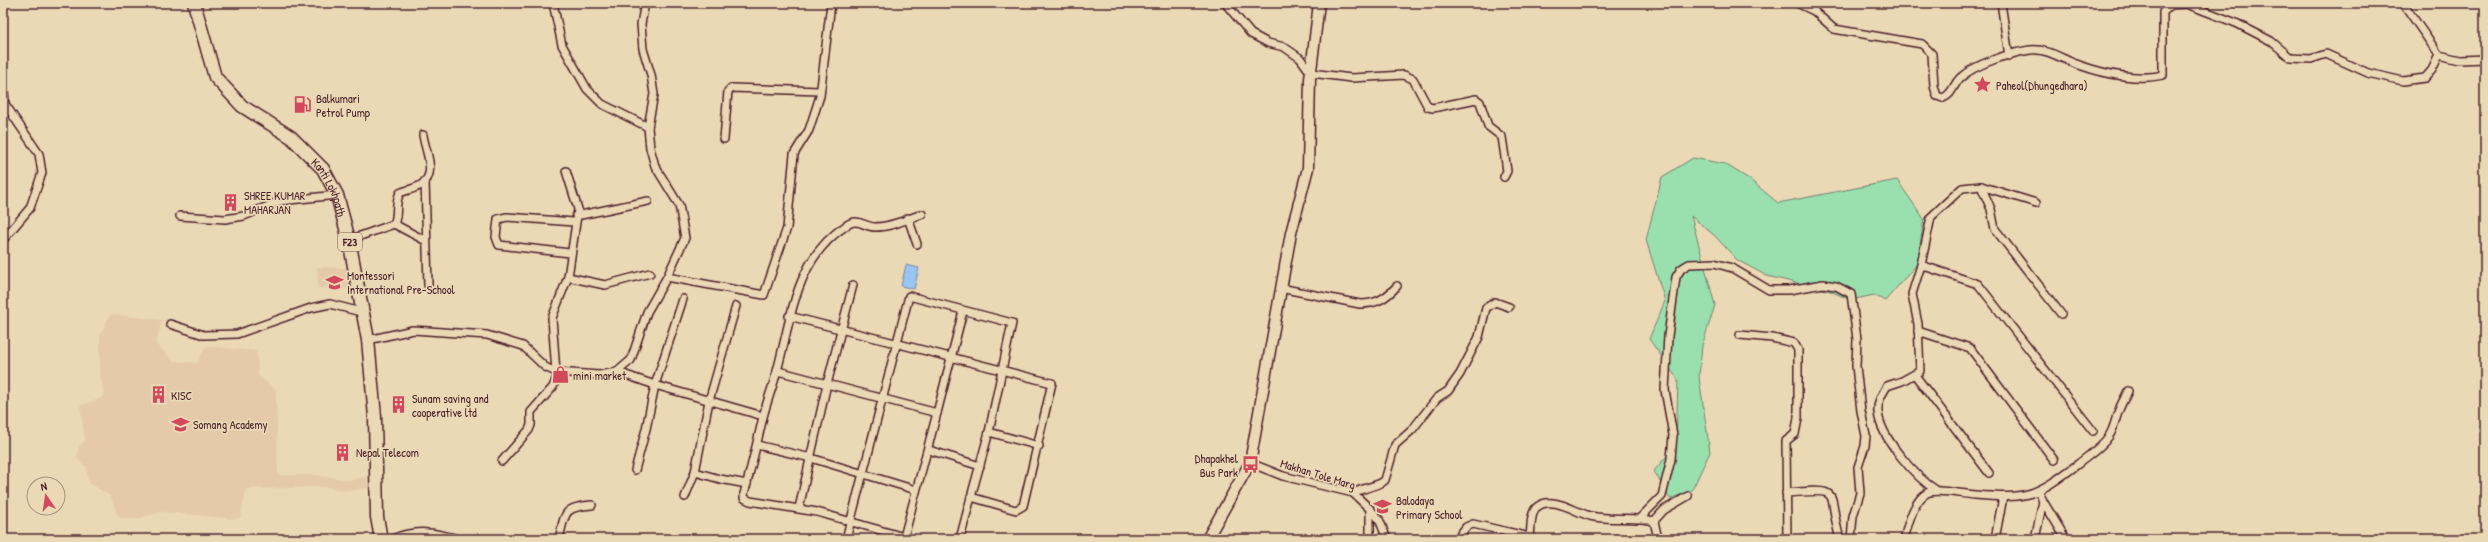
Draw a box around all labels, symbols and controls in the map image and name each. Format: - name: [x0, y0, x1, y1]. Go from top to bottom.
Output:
- place icon: Paheol(Dhungedhara): [1973, 75, 1993, 95]
- place label: Paheol(Dhungedhara): [1996, 77, 2088, 94]
- place label: Balkumari Petrol Pump: [316, 90, 370, 121]
- fuel station icon: Balkumari Petrol Pump: [293, 95, 313, 115]
- street label: Kanti Lokhpath: [308, 154, 351, 218]
- place label: SHREE KUMAR MAHARJAN: [244, 187, 306, 218]
- building icon: SHREE KUMAR MAHARJAN: [221, 192, 241, 212]
- road number: F23: [338, 233, 362, 251]
- place label: Montessori International Pre-School: [347, 267, 456, 298]
- school or university icon: Montessori International Pre-School: [324, 272, 344, 292]
- shop icon: mini market: [550, 365, 570, 385]
- place label: mini market: [573, 367, 627, 384]
- building icon: KISC: [148, 385, 168, 405]
- place label: KISC: [171, 387, 193, 404]
- place label: Sunam saving and cooperative ltd: [412, 390, 489, 421]
- building icon: Sunam saving and cooperative ltd: [389, 395, 409, 415]
- school or university icon: Somang Academy: [170, 414, 190, 434]
- place label: Somang Academy: [193, 416, 268, 433]
- building icon: Nepal Telecom: [333, 442, 353, 462]
- place label: Nepal Telecom: [356, 444, 419, 461]
- place label: Dhapakhel Bus Park: [1195, 450, 1239, 481]
- bus stop icon: Dhapakhel Bus Park: [1241, 455, 1261, 475]
- street label: Makhan Tole Marg: [1278, 455, 1358, 493]
- north arrow: [26, 476, 66, 516]
- text: N: [39, 479, 48, 494]
- place label: Balodaya Primary School: [1396, 492, 1463, 523]
- school or university icon: Balodaya Primary School: [1373, 497, 1393, 517]

